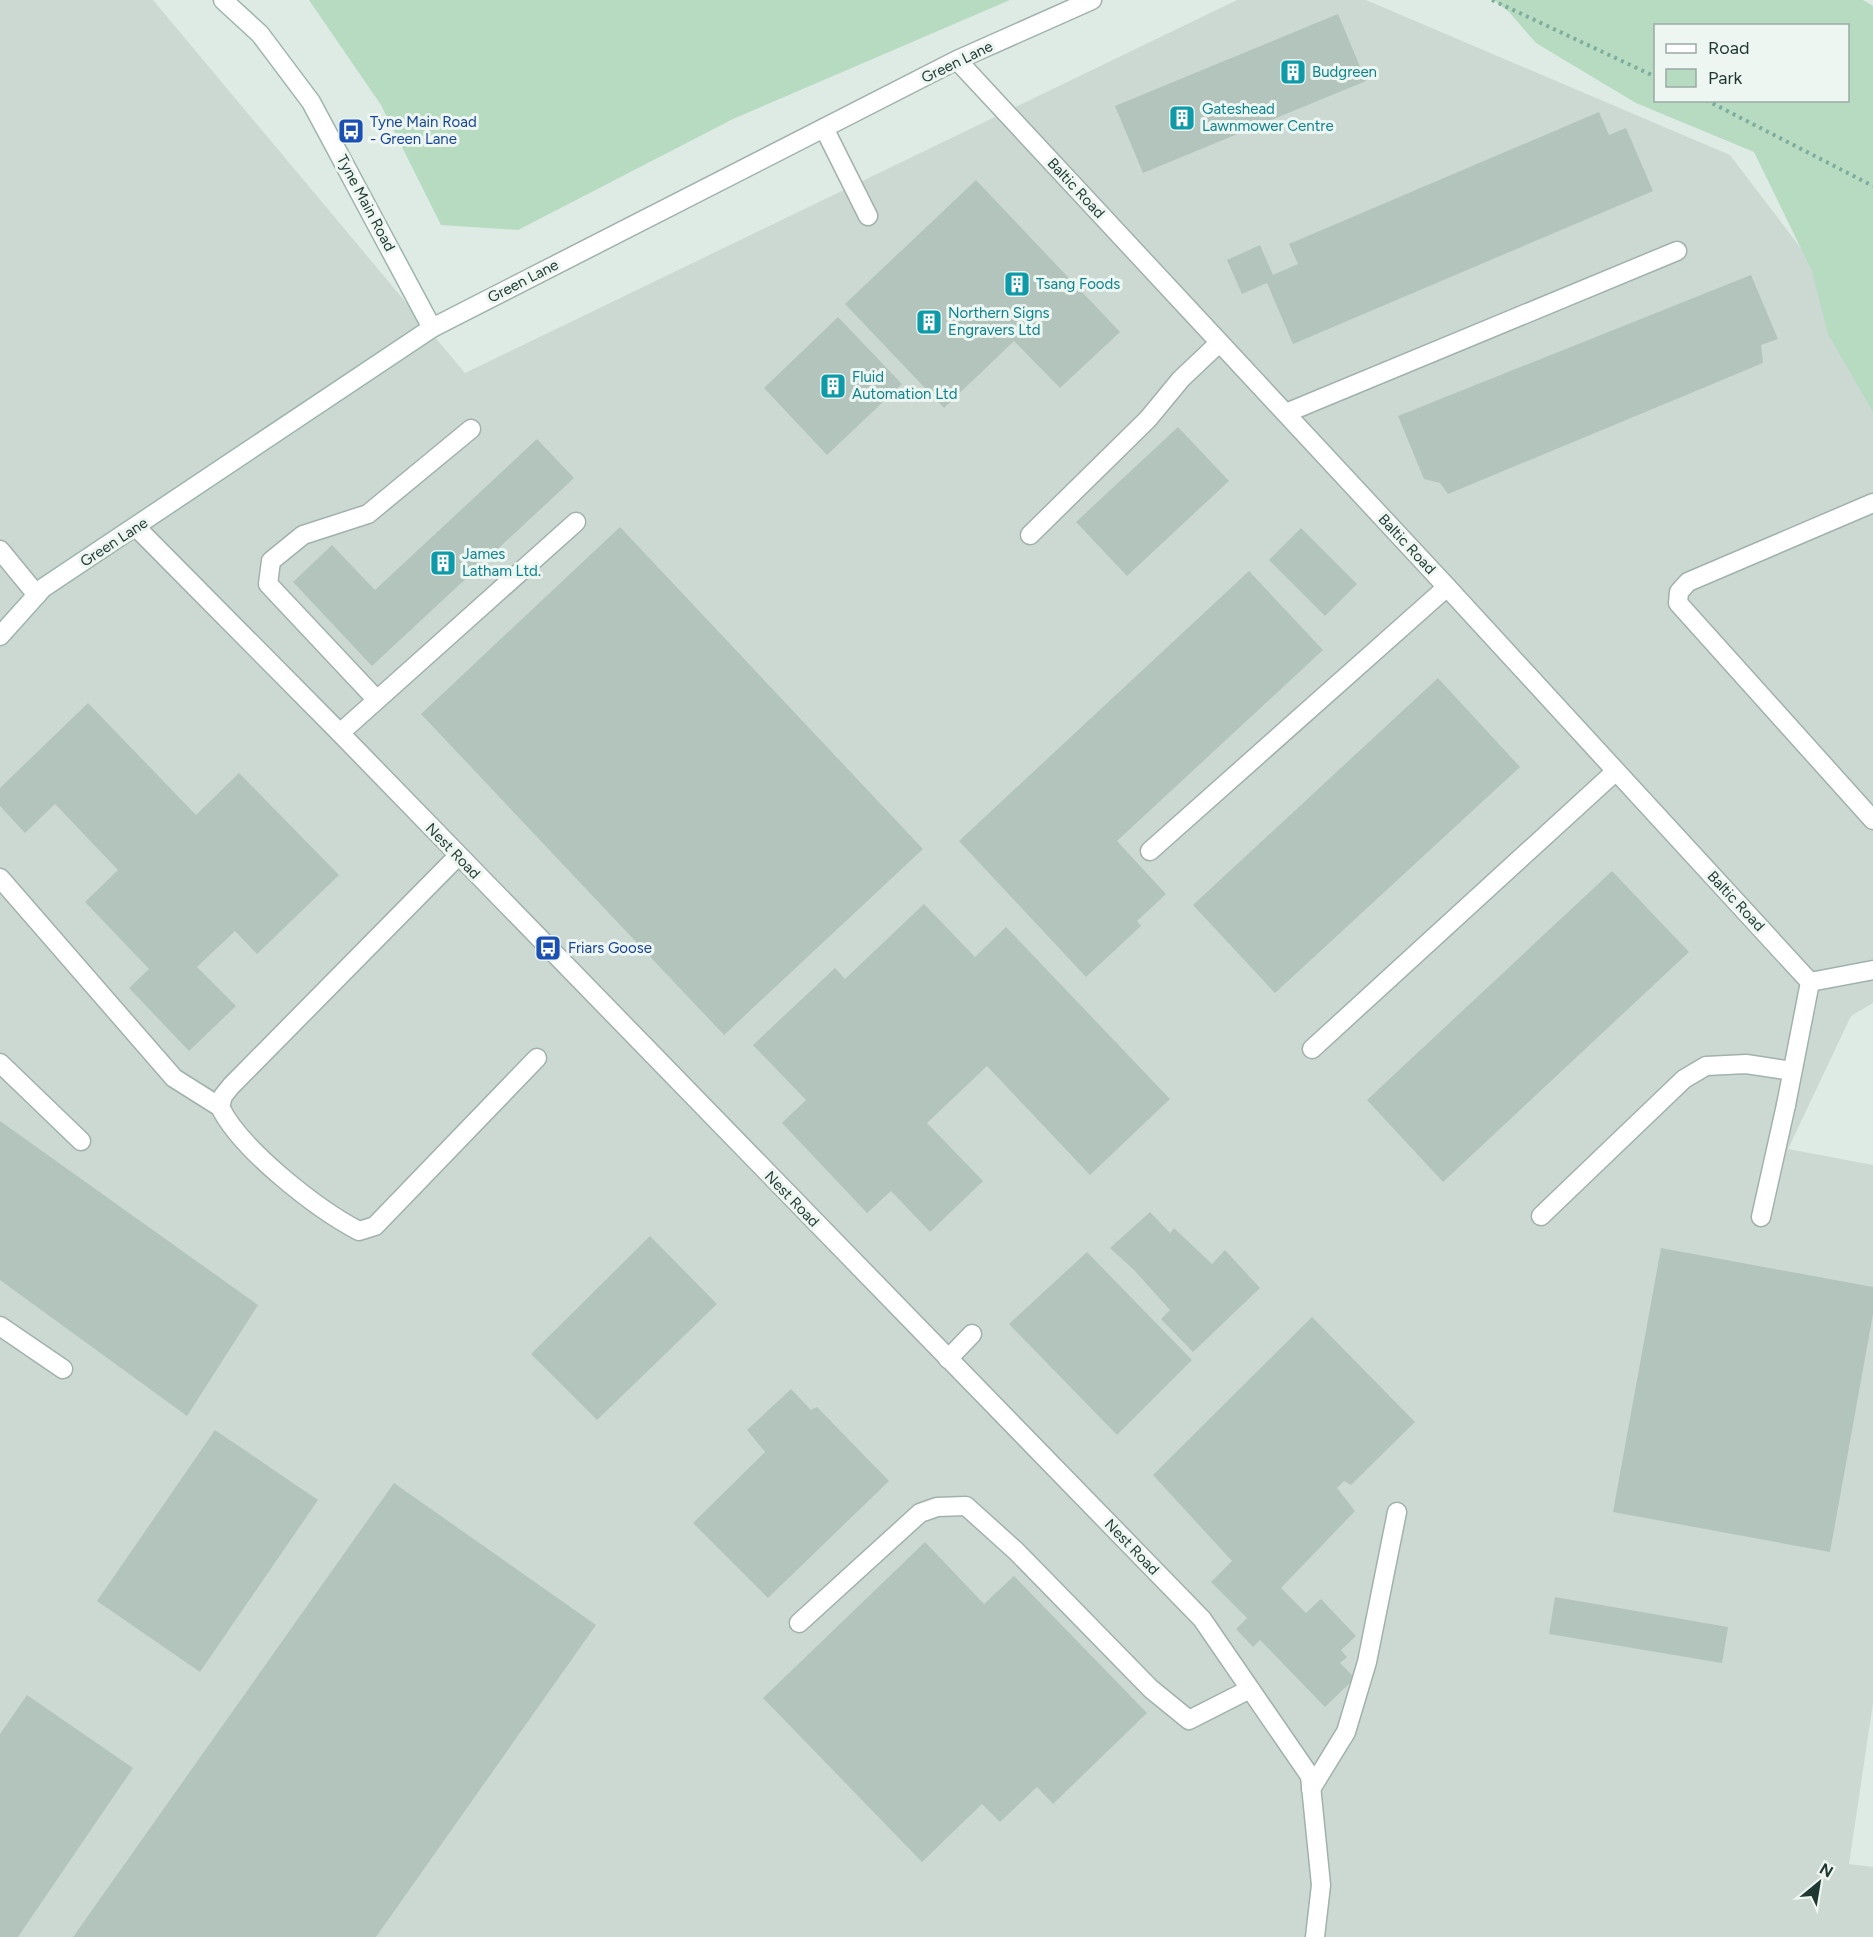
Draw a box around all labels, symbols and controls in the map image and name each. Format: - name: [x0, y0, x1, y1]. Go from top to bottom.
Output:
- legend: [1654, 24, 1849, 102]
- street label: Green Lane: [918, 37, 996, 87]
- text: Road: [1708, 37, 1749, 59]
- building icon: Budgreen: [1278, 57, 1308, 87]
- place label: Budgreen: [1312, 63, 1377, 81]
- text: Park: [1708, 67, 1743, 89]
- place label: Gateshead Lawnmower Centre: [1202, 100, 1334, 135]
- building icon: Gateshead Lawnmower Centre: [1167, 103, 1197, 133]
- place label: Tyne Main Road - Green Lane: [370, 113, 477, 148]
- bus stop icon: Tyne Main Road - Green Lane: [336, 116, 366, 146]
- street label: Tyne Main Road: [333, 152, 399, 254]
- street label: Baltic Road: [1044, 154, 1108, 222]
- street label: Green Lane: [485, 256, 561, 306]
- building icon: Tsang Foods: [1002, 269, 1032, 299]
- place label: Tsang Foods: [1036, 275, 1120, 293]
- place label: Northern Signs Engravers Ltd: [948, 304, 1050, 339]
- building icon: Northern Signs Engravers Ltd: [914, 307, 944, 337]
- place label: Fluid Automation Ltd: [852, 368, 957, 403]
- building icon: Fluid Automation Ltd: [818, 371, 848, 401]
- street label: Baltic Road: [1375, 510, 1439, 578]
- street label: Green Lane: [77, 514, 151, 570]
- place label: James Latham Ltd.: [462, 545, 541, 580]
- building icon: James Latham Ltd.: [428, 548, 458, 578]
- street label: Nest Road: [422, 819, 484, 883]
- street label: Baltic Road: [1704, 867, 1768, 935]
- bus stop icon: Friars Goose: [533, 933, 563, 963]
- place label: Friars Goose: [568, 939, 652, 957]
- street label: Nest Road: [761, 1167, 823, 1231]
- street label: Nest Road: [1101, 1515, 1163, 1579]
- north arrow: [1789, 1853, 1849, 1913]
- text: N: [1816, 1859, 1836, 1882]

